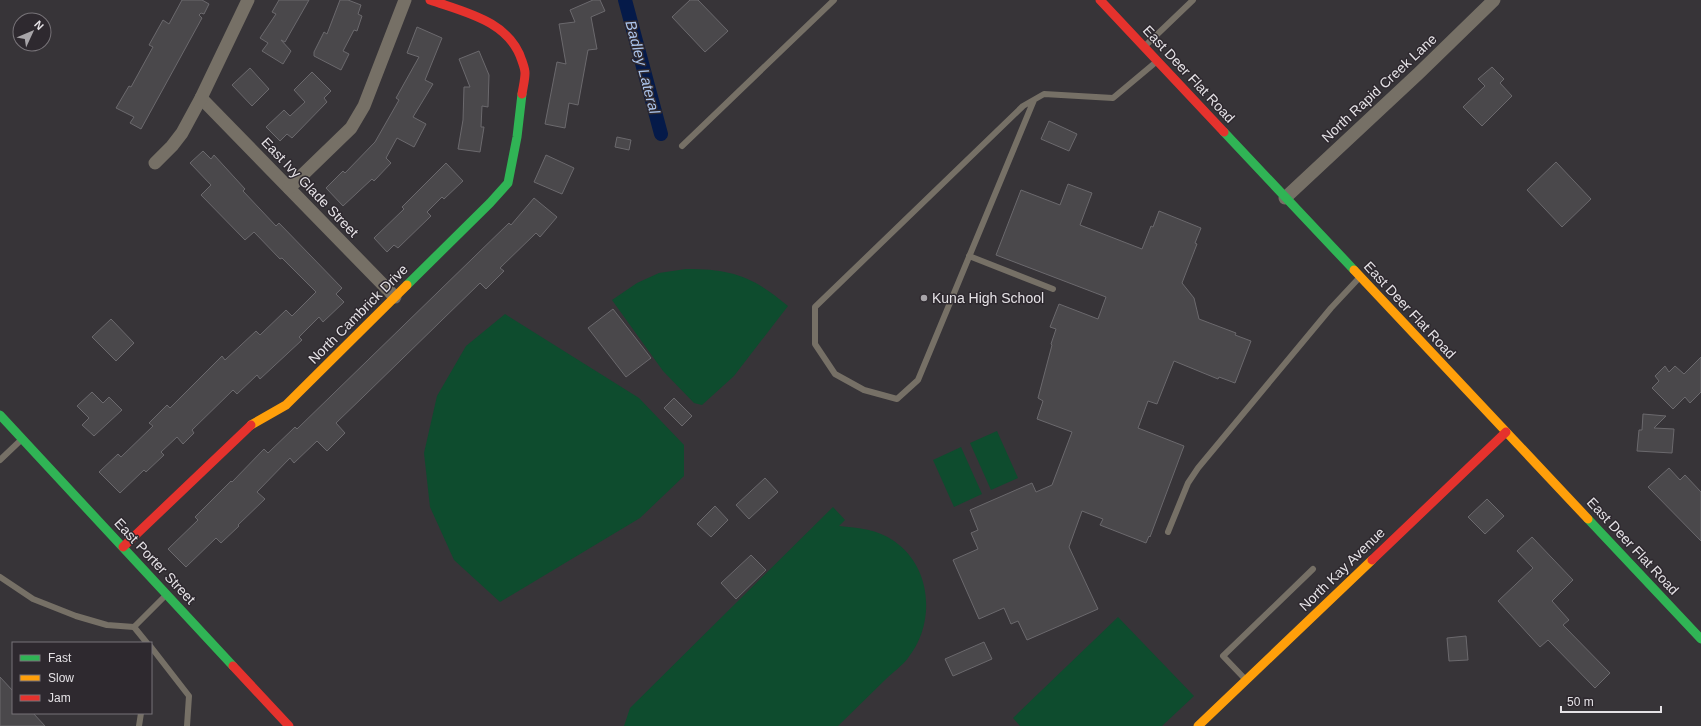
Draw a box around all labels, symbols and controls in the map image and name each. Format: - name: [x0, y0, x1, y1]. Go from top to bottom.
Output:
- north arrow: [12, 12, 52, 52]
- text: N: [32, 18, 46, 32]
- water label: Badley Lateral: [622, 18, 664, 116]
- street label: East Deer Flat Road: [1140, 22, 1238, 126]
- street label: North Rapid Creek Lane: [1318, 31, 1440, 145]
- street label: East Ivy Glade Street: [258, 134, 362, 240]
- street label: East Deer Flat Road: [1361, 258, 1459, 362]
- street label: North Cambrick Drive: [305, 261, 411, 367]
- place label: Kuna High School: [932, 290, 1044, 306]
- marker: Kuna High School: [919, 293, 929, 303]
- street label: East Deer Flat Road: [1584, 494, 1682, 598]
- street label: East Porter Street: [111, 515, 199, 607]
- street label: North Kay Avenue: [1296, 524, 1388, 614]
- legend: [12, 642, 152, 714]
- text: Fast: [48, 651, 72, 665]
- text: Slow: [48, 671, 74, 685]
- scale bar: [1561, 688, 1661, 714]
- text: Jam: [48, 691, 71, 705]
- text: 50 m: [1567, 695, 1594, 709]

